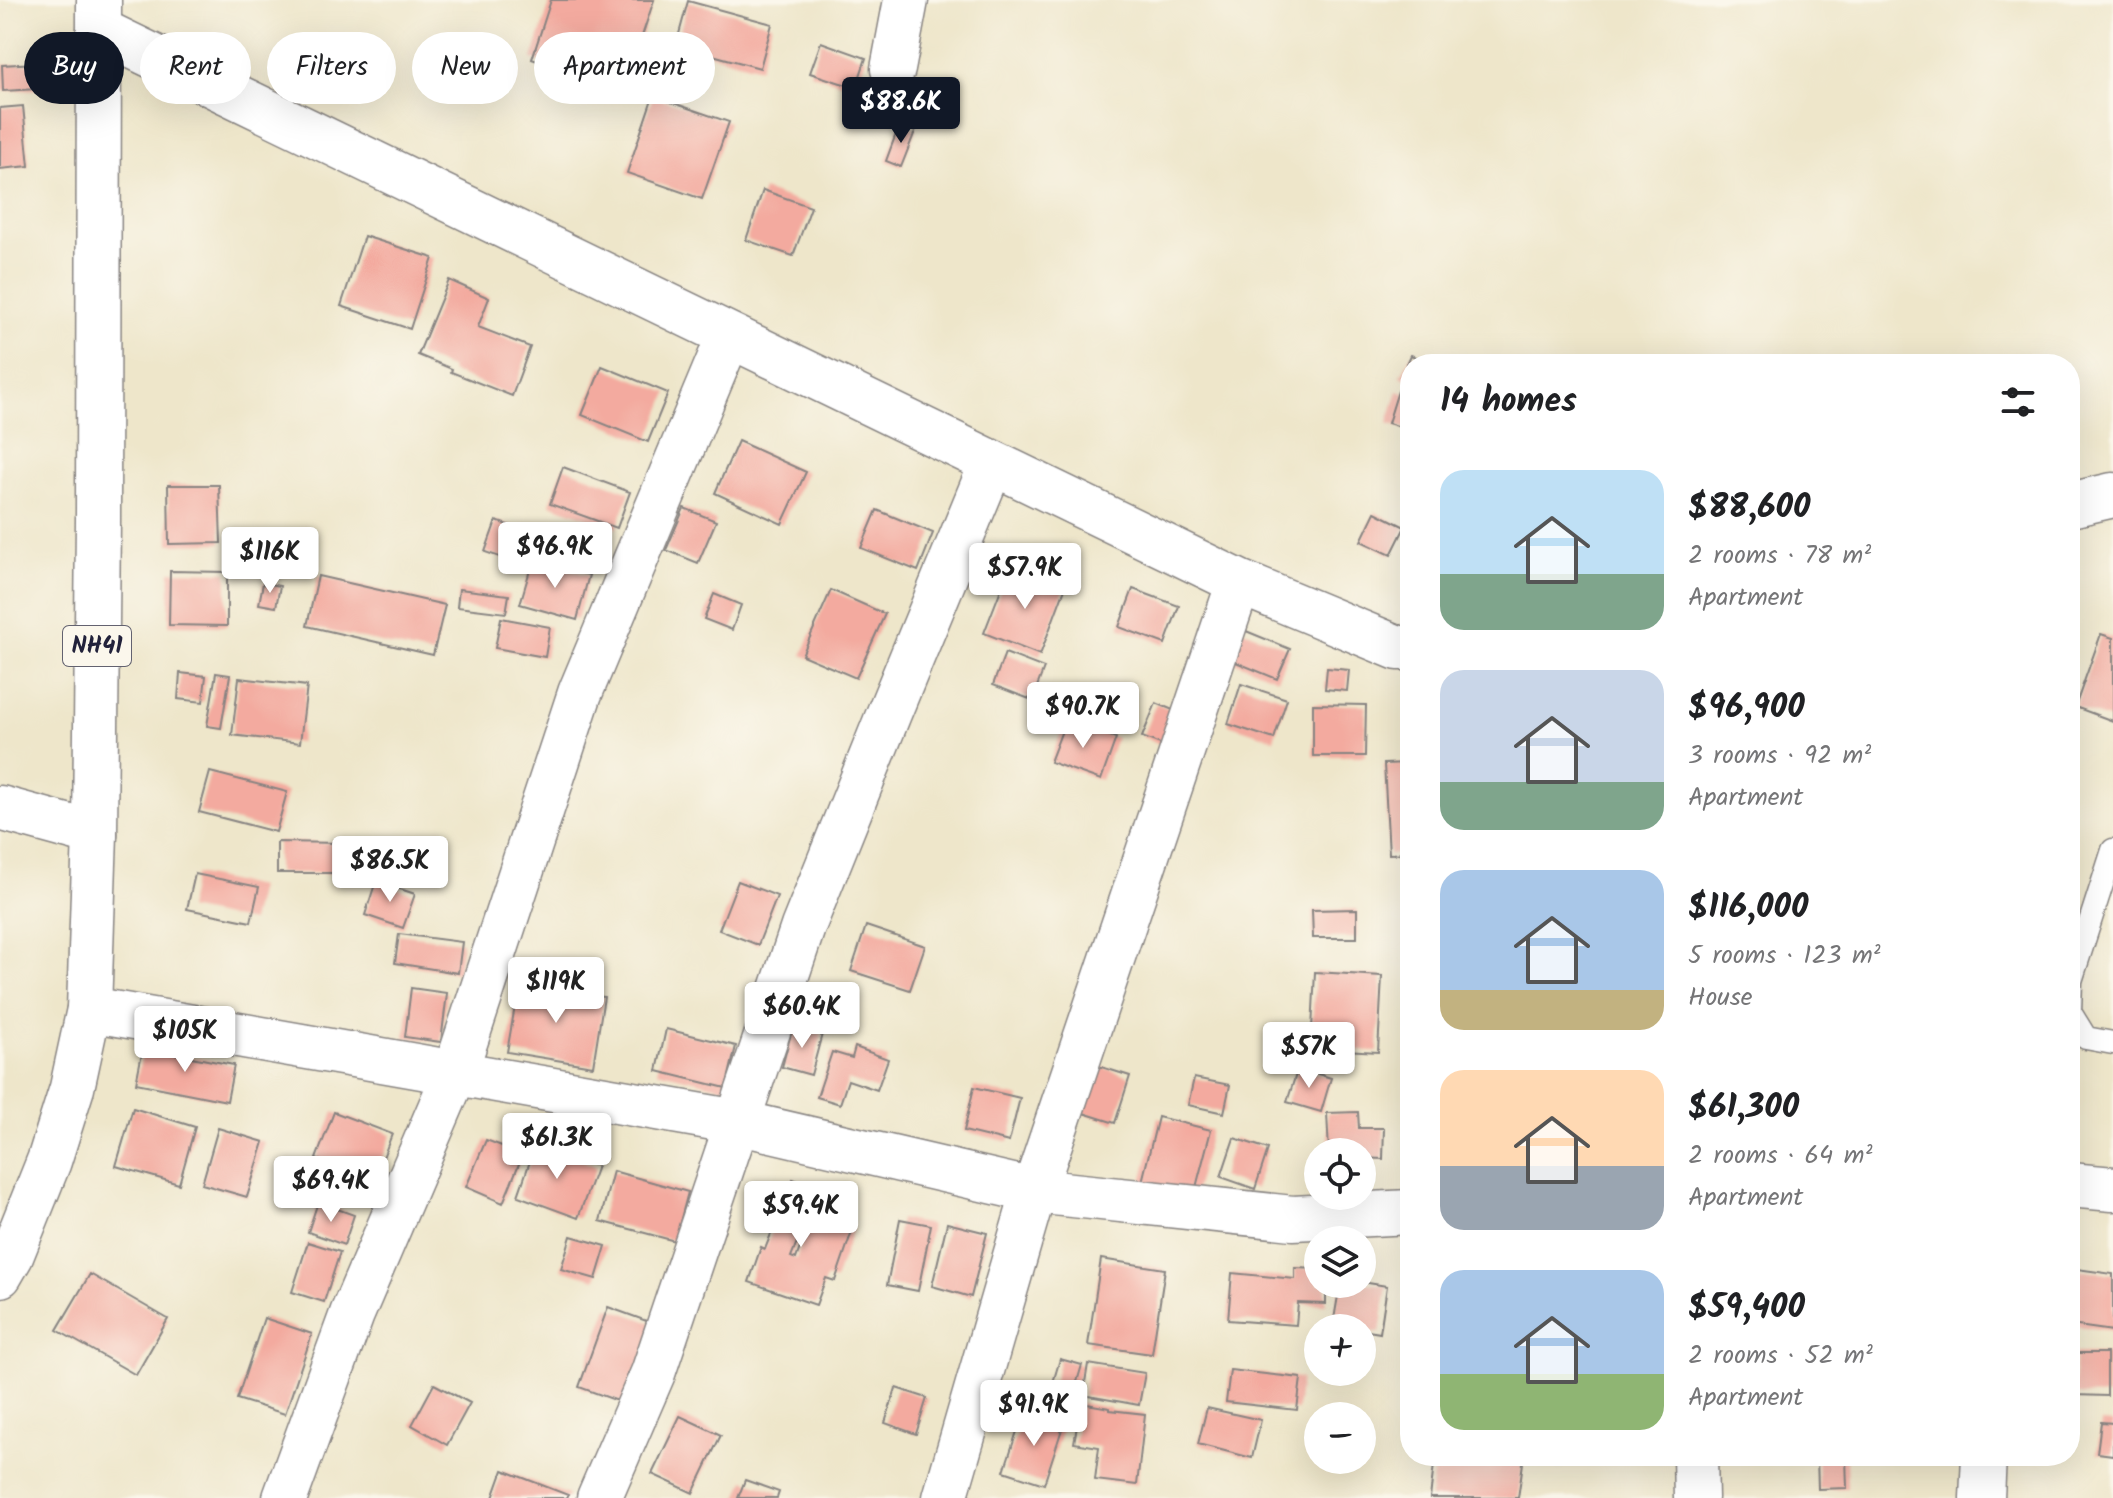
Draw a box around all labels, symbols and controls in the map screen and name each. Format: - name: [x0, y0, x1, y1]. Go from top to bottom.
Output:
- chip: Buy: [24, 32, 124, 104]
- chip: Rent: [140, 32, 251, 104]
- chip: Filters: [267, 32, 396, 104]
- chip: New: [412, 32, 518, 104]
- chip: Apartment: [534, 32, 715, 104]
- pin: $88.6K: [836, 77, 966, 145]
- text: $88.6K: [860, 82, 942, 124]
- text: 14 homes: [1440, 375, 1577, 429]
- icon: filters: [1996, 380, 2040, 424]
- text: $88,600: [1688, 481, 1810, 535]
- icon: home: [1504, 502, 1600, 598]
- pin: $96.9K: [490, 522, 620, 590]
- pin: $116K: [214, 527, 326, 595]
- text: $96.9K: [516, 527, 594, 569]
- text: $116K: [240, 532, 300, 574]
- text: 2 rooms · 78 m²: [1688, 535, 1871, 577]
- pin: $57.9K: [960, 543, 1090, 611]
- text: $57.9K: [987, 548, 1063, 590]
- text: Apartment: [1688, 577, 1803, 619]
- road number: NH41: [63, 626, 131, 666]
- text: $96,900: [1688, 681, 1805, 735]
- pin: $90.7K: [1018, 682, 1148, 750]
- text: $90.7K: [1045, 687, 1121, 729]
- icon: home: [1504, 702, 1600, 798]
- text: 3 rooms · 92 m²: [1688, 735, 1871, 777]
- text: Apartment: [1688, 777, 1803, 819]
- pin: $86.5K: [325, 836, 455, 904]
- text: $86.5K: [350, 841, 430, 883]
- text: $116,000: [1688, 881, 1808, 935]
- icon: home: [1504, 902, 1600, 998]
- text: 5 rooms · 123 m²: [1688, 935, 1881, 977]
- pin: $119K: [500, 957, 612, 1025]
- text: $119K: [526, 962, 586, 1004]
- text: House: [1688, 977, 1752, 1019]
- pin: $60.4K: [737, 982, 867, 1050]
- text: $60.4K: [763, 987, 841, 1029]
- pin: $105K: [129, 1006, 241, 1074]
- text: $105K: [152, 1011, 218, 1053]
- pin: $57K: [1262, 1022, 1356, 1090]
- text: $57K: [1281, 1027, 1337, 1069]
- text: $61,300: [1688, 1081, 1799, 1135]
- icon: home: [1504, 1102, 1600, 1198]
- pin: $61.3K: [492, 1113, 622, 1181]
- text: $61.3K: [520, 1118, 594, 1160]
- text: 2 rooms · 64 m²: [1688, 1135, 1872, 1177]
- map controls: [1304, 1138, 1376, 1474]
- button: locate: [1304, 1138, 1376, 1210]
- pin: $69.4K: [266, 1156, 396, 1224]
- text: $69.4K: [292, 1161, 370, 1203]
- text: Apartment: [1688, 1177, 1803, 1219]
- pin: $59.4K: [736, 1181, 866, 1249]
- text: $59.4K: [762, 1186, 840, 1228]
- button: layers: [1304, 1226, 1376, 1298]
- text: $59,400: [1688, 1281, 1805, 1335]
- icon: home: [1504, 1302, 1600, 1398]
- button: +: [1304, 1314, 1376, 1386]
- text: 2 rooms · 52 m²: [1688, 1335, 1873, 1377]
- text: Apartment: [1688, 1377, 1803, 1419]
- pin: $91.9K: [969, 1380, 1099, 1448]
- text: $91.9K: [998, 1385, 1070, 1427]
- button: −: [1304, 1402, 1376, 1474]

